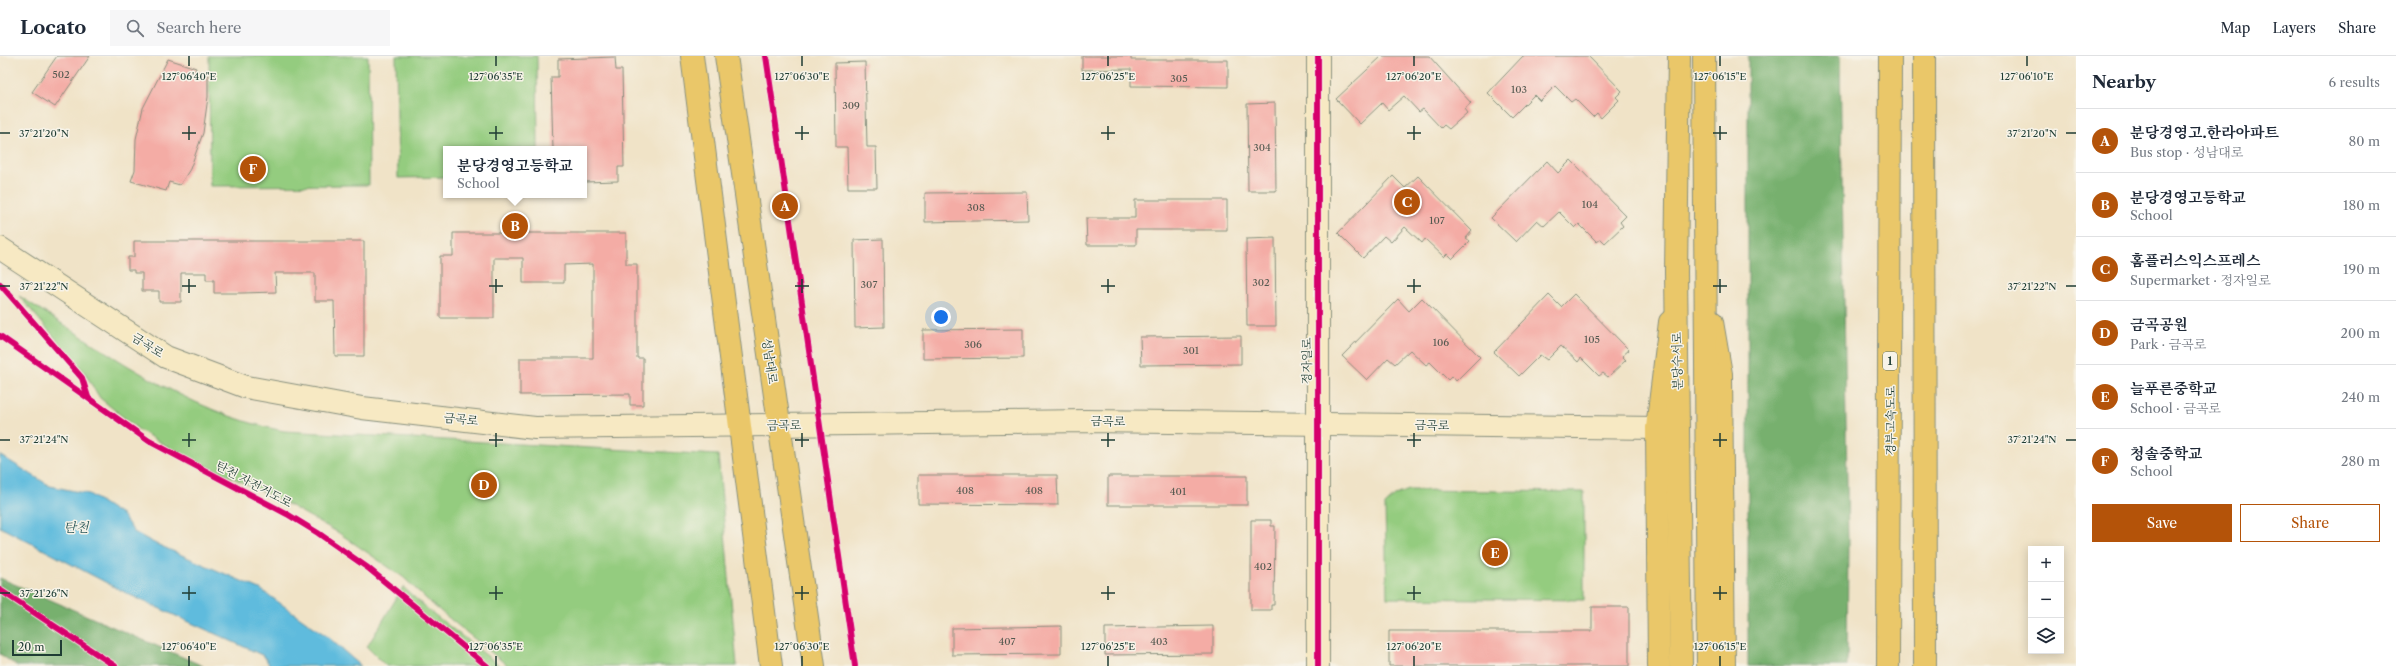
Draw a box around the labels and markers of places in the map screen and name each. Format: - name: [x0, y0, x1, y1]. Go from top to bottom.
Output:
- pin: F: [240, 154, 266, 184]
- pin: C: [1394, 187, 1420, 217]
- pin: A: [772, 191, 798, 221]
- pin: B: [502, 211, 528, 241]
- pin: D: [471, 470, 497, 500]
- pin: E: [1482, 538, 1508, 568]

